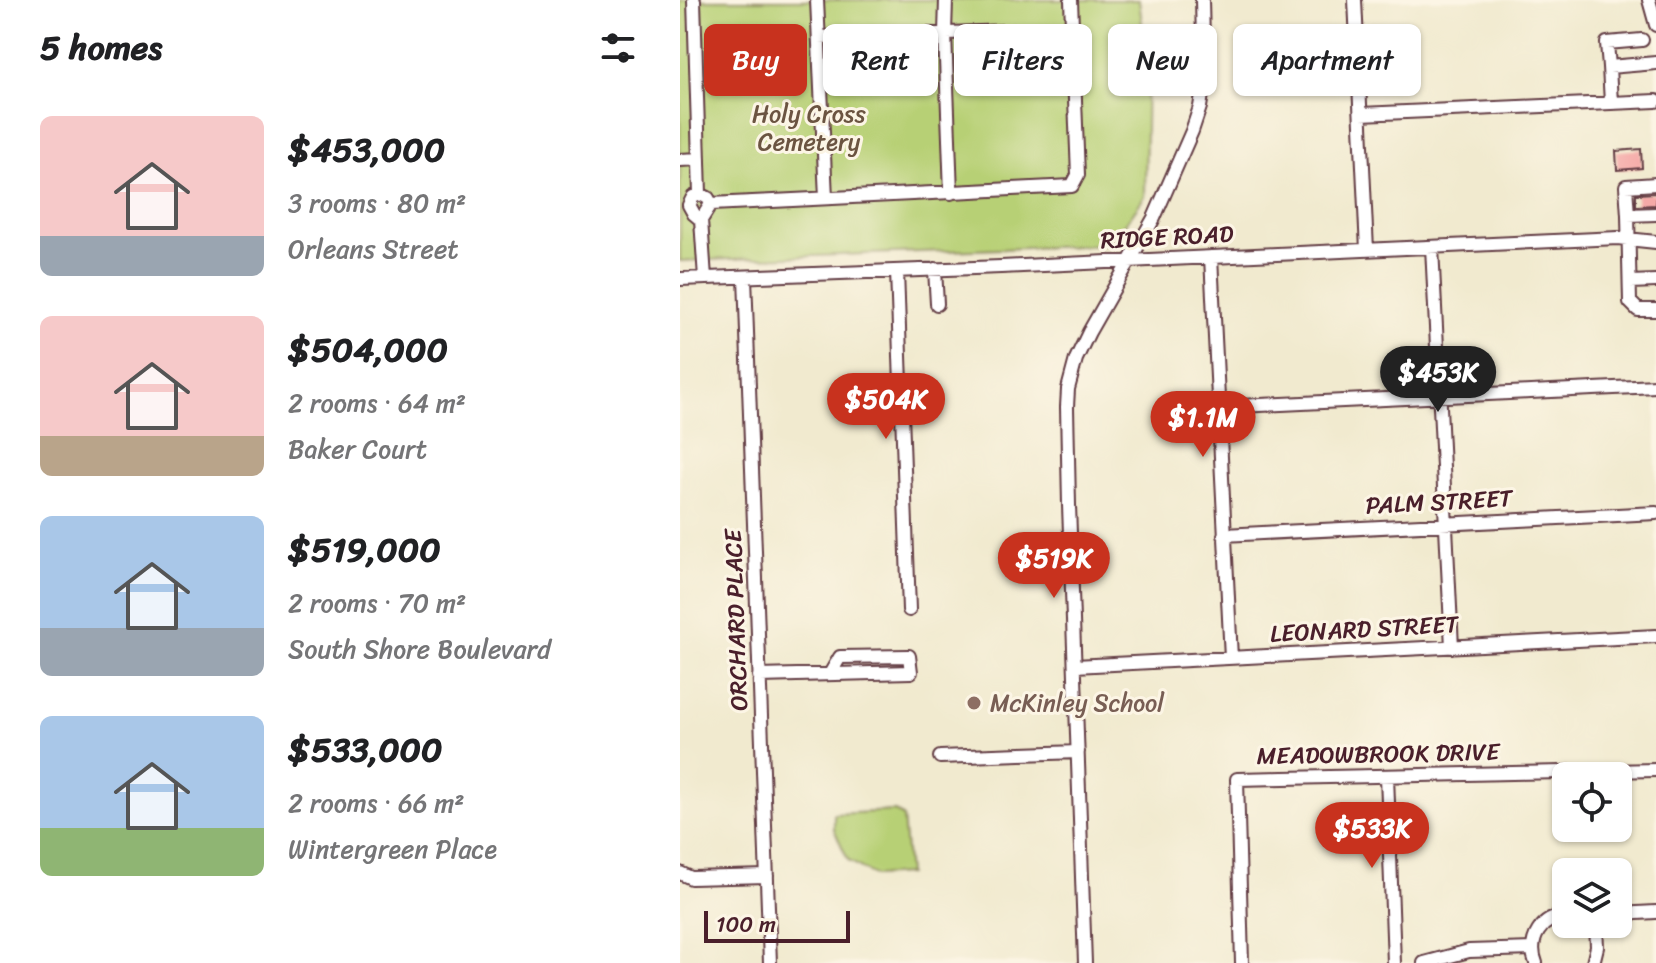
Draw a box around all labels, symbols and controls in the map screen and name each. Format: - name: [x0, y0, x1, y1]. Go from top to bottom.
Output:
- text: 5 homes: [40, 18, 162, 78]
- chip: Buy: [704, 24, 807, 96]
- chip: Rent: [823, 24, 938, 96]
- chip: Filters: [954, 24, 1092, 96]
- chip: New: [1108, 24, 1217, 96]
- chip: Apartment: [1233, 24, 1421, 96]
- icon: filters: [596, 26, 640, 70]
- park label: Holy Cross Cemetery: [752, 93, 866, 163]
- text: $453,000: [288, 120, 445, 180]
- icon: home: [104, 148, 200, 244]
- text: 3 rooms · 80 m²: [288, 180, 466, 226]
- street label: RIDGE ROAD: [1099, 213, 1235, 261]
- text: Orleans Street: [288, 226, 459, 272]
- text: $504,000: [288, 320, 448, 380]
- pin: $453K: [1382, 346, 1494, 414]
- icon: home: [104, 348, 200, 444]
- text: $453K: [1398, 349, 1478, 395]
- pin: $504K: [830, 373, 942, 441]
- text: $504K: [845, 376, 927, 422]
- text: 2 rooms · 64 m²: [288, 380, 466, 426]
- pin: $1.1M: [1147, 391, 1259, 459]
- text: $1.1M: [1169, 394, 1237, 440]
- text: Baker Court: [288, 426, 427, 472]
- street label: PALM STREET: [1365, 477, 1515, 527]
- text: $519,000: [288, 520, 441, 580]
- street label: ORCHARD PLACE: [712, 527, 760, 711]
- pin: $519K: [998, 532, 1110, 600]
- text: $519K: [1016, 535, 1092, 581]
- icon: home: [104, 548, 200, 644]
- text: 2 rooms · 70 m²: [288, 580, 466, 626]
- street label: LEONARD STREET: [1269, 603, 1460, 655]
- text: South Shore Boulevard: [288, 626, 551, 672]
- place label: McKinley School: [990, 682, 1165, 724]
- marker: McKinley School: [965, 694, 983, 712]
- text: $533,000: [288, 720, 443, 780]
- street label: MEADOWBROOK DRIVE: [1256, 731, 1502, 777]
- icon: home: [104, 748, 200, 844]
- map controls: [1552, 762, 1632, 938]
- button: locate: [1552, 762, 1632, 842]
- text: 2 rooms · 66 m²: [288, 780, 464, 826]
- pin: $533K: [1316, 802, 1428, 870]
- text: $533K: [1333, 805, 1411, 851]
- text: Wintergreen Place: [288, 826, 497, 872]
- button: layers: [1552, 858, 1632, 938]
- text: 100 m: [716, 905, 776, 944]
- scale bar: [704, 907, 850, 943]

